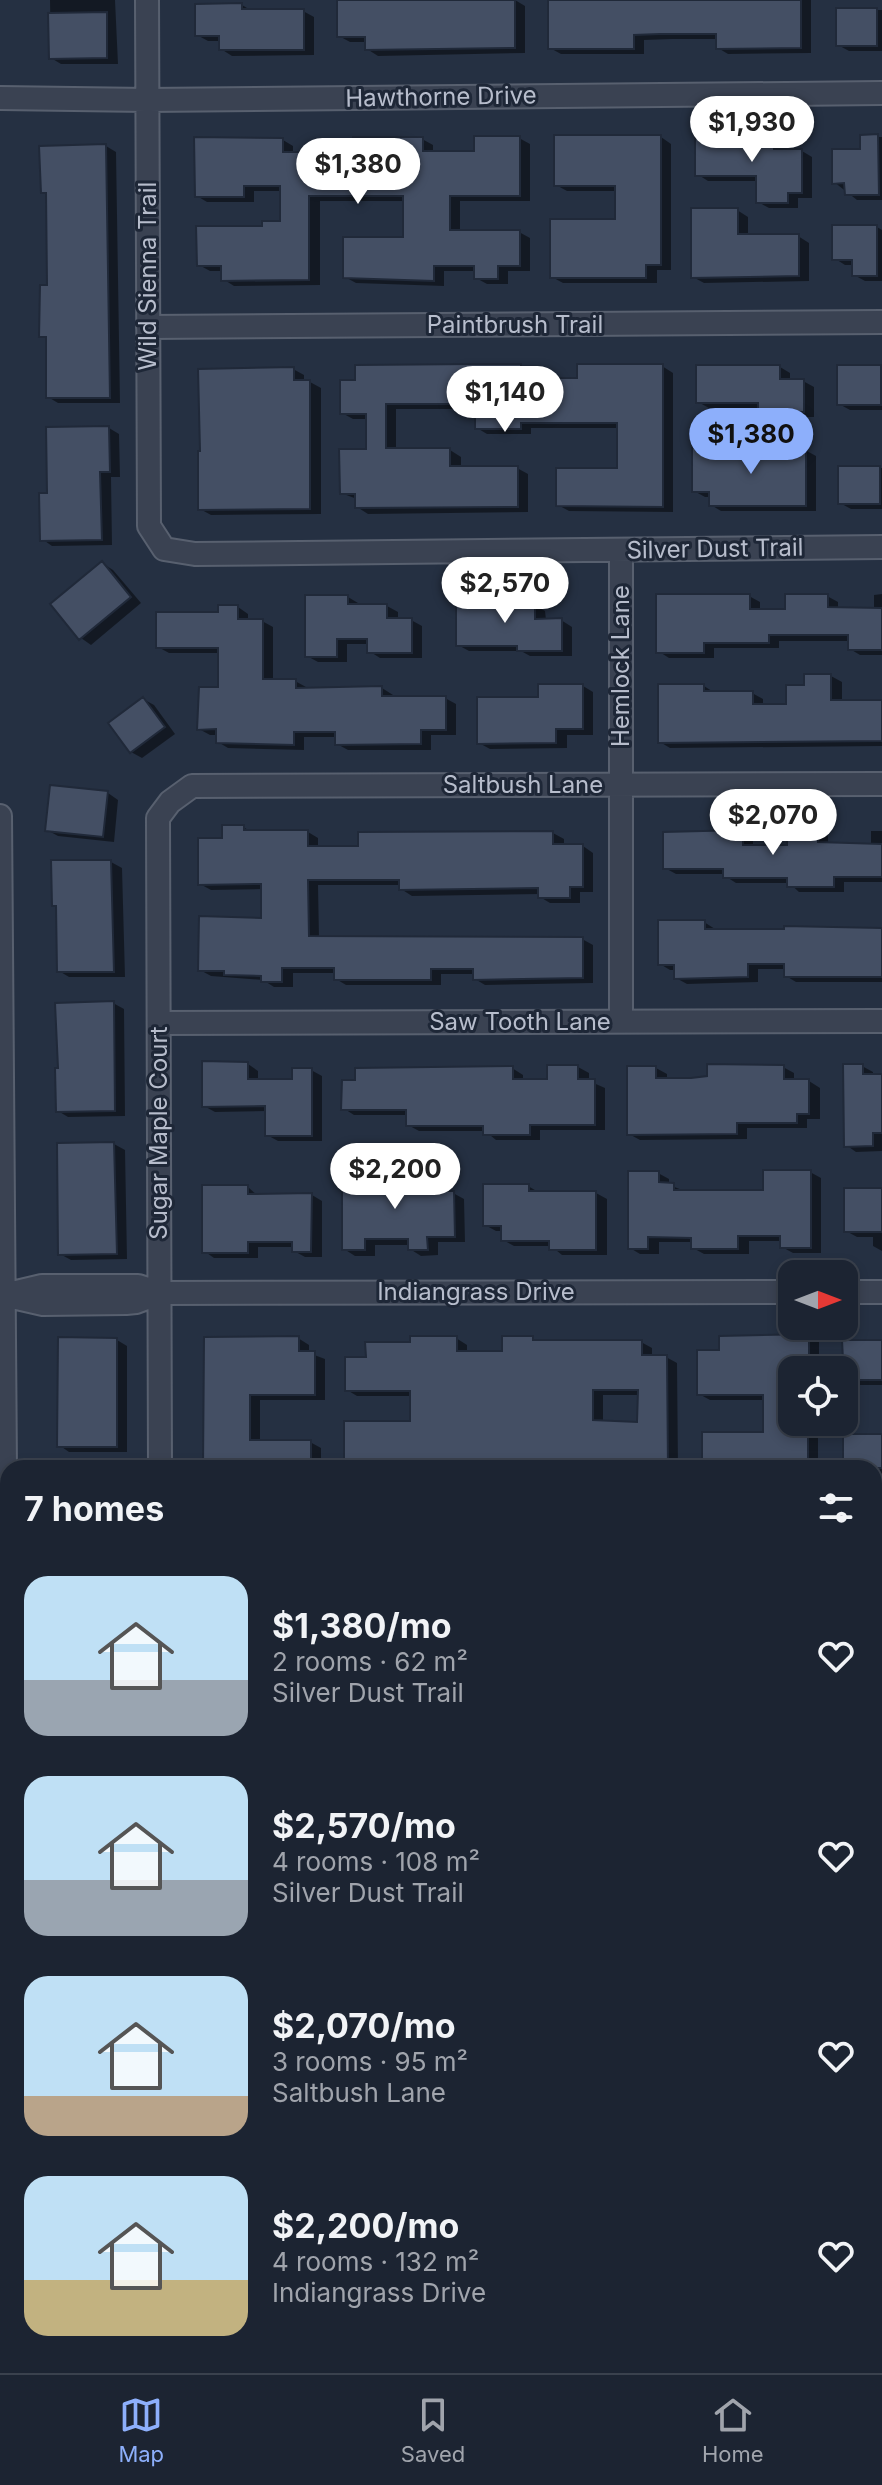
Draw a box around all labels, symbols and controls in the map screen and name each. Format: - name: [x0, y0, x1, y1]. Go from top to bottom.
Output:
- street label: Hawthorne Drive: [345, 80, 537, 113]
- pin: $1,930: [687, 96, 817, 164]
- text: $1,930: [708, 106, 796, 137]
- pin: $1,380: [293, 138, 423, 206]
- text: $1,380: [314, 148, 402, 179]
- street label: Wild Sienna Trail: [133, 182, 162, 370]
- street label: Paintbrush Trail: [427, 310, 603, 339]
- pin: $1,140: [440, 366, 570, 434]
- text: $1,140: [465, 376, 545, 407]
- pin: $1,380: [686, 408, 816, 476]
- text: $1,380: [707, 418, 795, 449]
- street label: Silver Dust Trail: [626, 532, 804, 565]
- pin: $2,570: [440, 557, 570, 625]
- text: $2,570: [460, 567, 550, 598]
- street label: Hemlock Lane: [606, 585, 635, 747]
- street label: Saltbush Lane: [443, 770, 603, 799]
- pin: $2,070: [708, 789, 838, 857]
- text: $2,070: [728, 799, 818, 830]
- street label: Saw Tooth Lane: [429, 1007, 611, 1036]
- street label: Sugar Maple Court: [144, 1026, 173, 1240]
- pin: $2,200: [330, 1143, 460, 1211]
- text: $2,200: [348, 1153, 442, 1184]
- north arrow: [778, 1260, 858, 1340]
- map controls: [778, 1260, 858, 1436]
- street label: Indiangrass Drive: [377, 1277, 575, 1306]
- button: locate: [778, 1356, 858, 1436]
- icon: filters: [814, 1486, 858, 1530]
- text: 7 homes: [24, 1488, 164, 1529]
- text: $1,380/mo: [272, 1605, 452, 1646]
- icon: home: [88, 1608, 184, 1704]
- icon: heart: [814, 1634, 858, 1678]
- text: 2 rooms · 62 m²: [272, 1646, 468, 1677]
- text: Silver Dust Trail: [272, 1677, 464, 1708]
- text: $2,570/mo: [272, 1805, 456, 1846]
- icon: home: [88, 1808, 184, 1904]
- icon: heart: [814, 1834, 858, 1878]
- text: 4 rooms · 108 m²: [272, 1846, 480, 1877]
- text: Silver Dust Trail: [272, 1877, 464, 1908]
- text: $2,070/mo: [272, 2005, 456, 2046]
- icon: home: [88, 2008, 184, 2104]
- icon: heart: [814, 2034, 858, 2078]
- text: 3 rooms · 95 m²: [272, 2046, 468, 2077]
- text: Saltbush Lane: [272, 2077, 446, 2108]
- text: $2,200/mo: [272, 2205, 459, 2246]
- icon: home: [88, 2208, 184, 2304]
- icon: heart: [814, 2234, 858, 2278]
- text: 4 rooms · 132 m²: [272, 2246, 479, 2277]
- text: Indiangrass Drive: [272, 2277, 486, 2308]
- tab: Map: [118, 2393, 164, 2467]
- tab: Saved: [401, 2393, 465, 2467]
- tab: Home: [702, 2393, 764, 2467]

